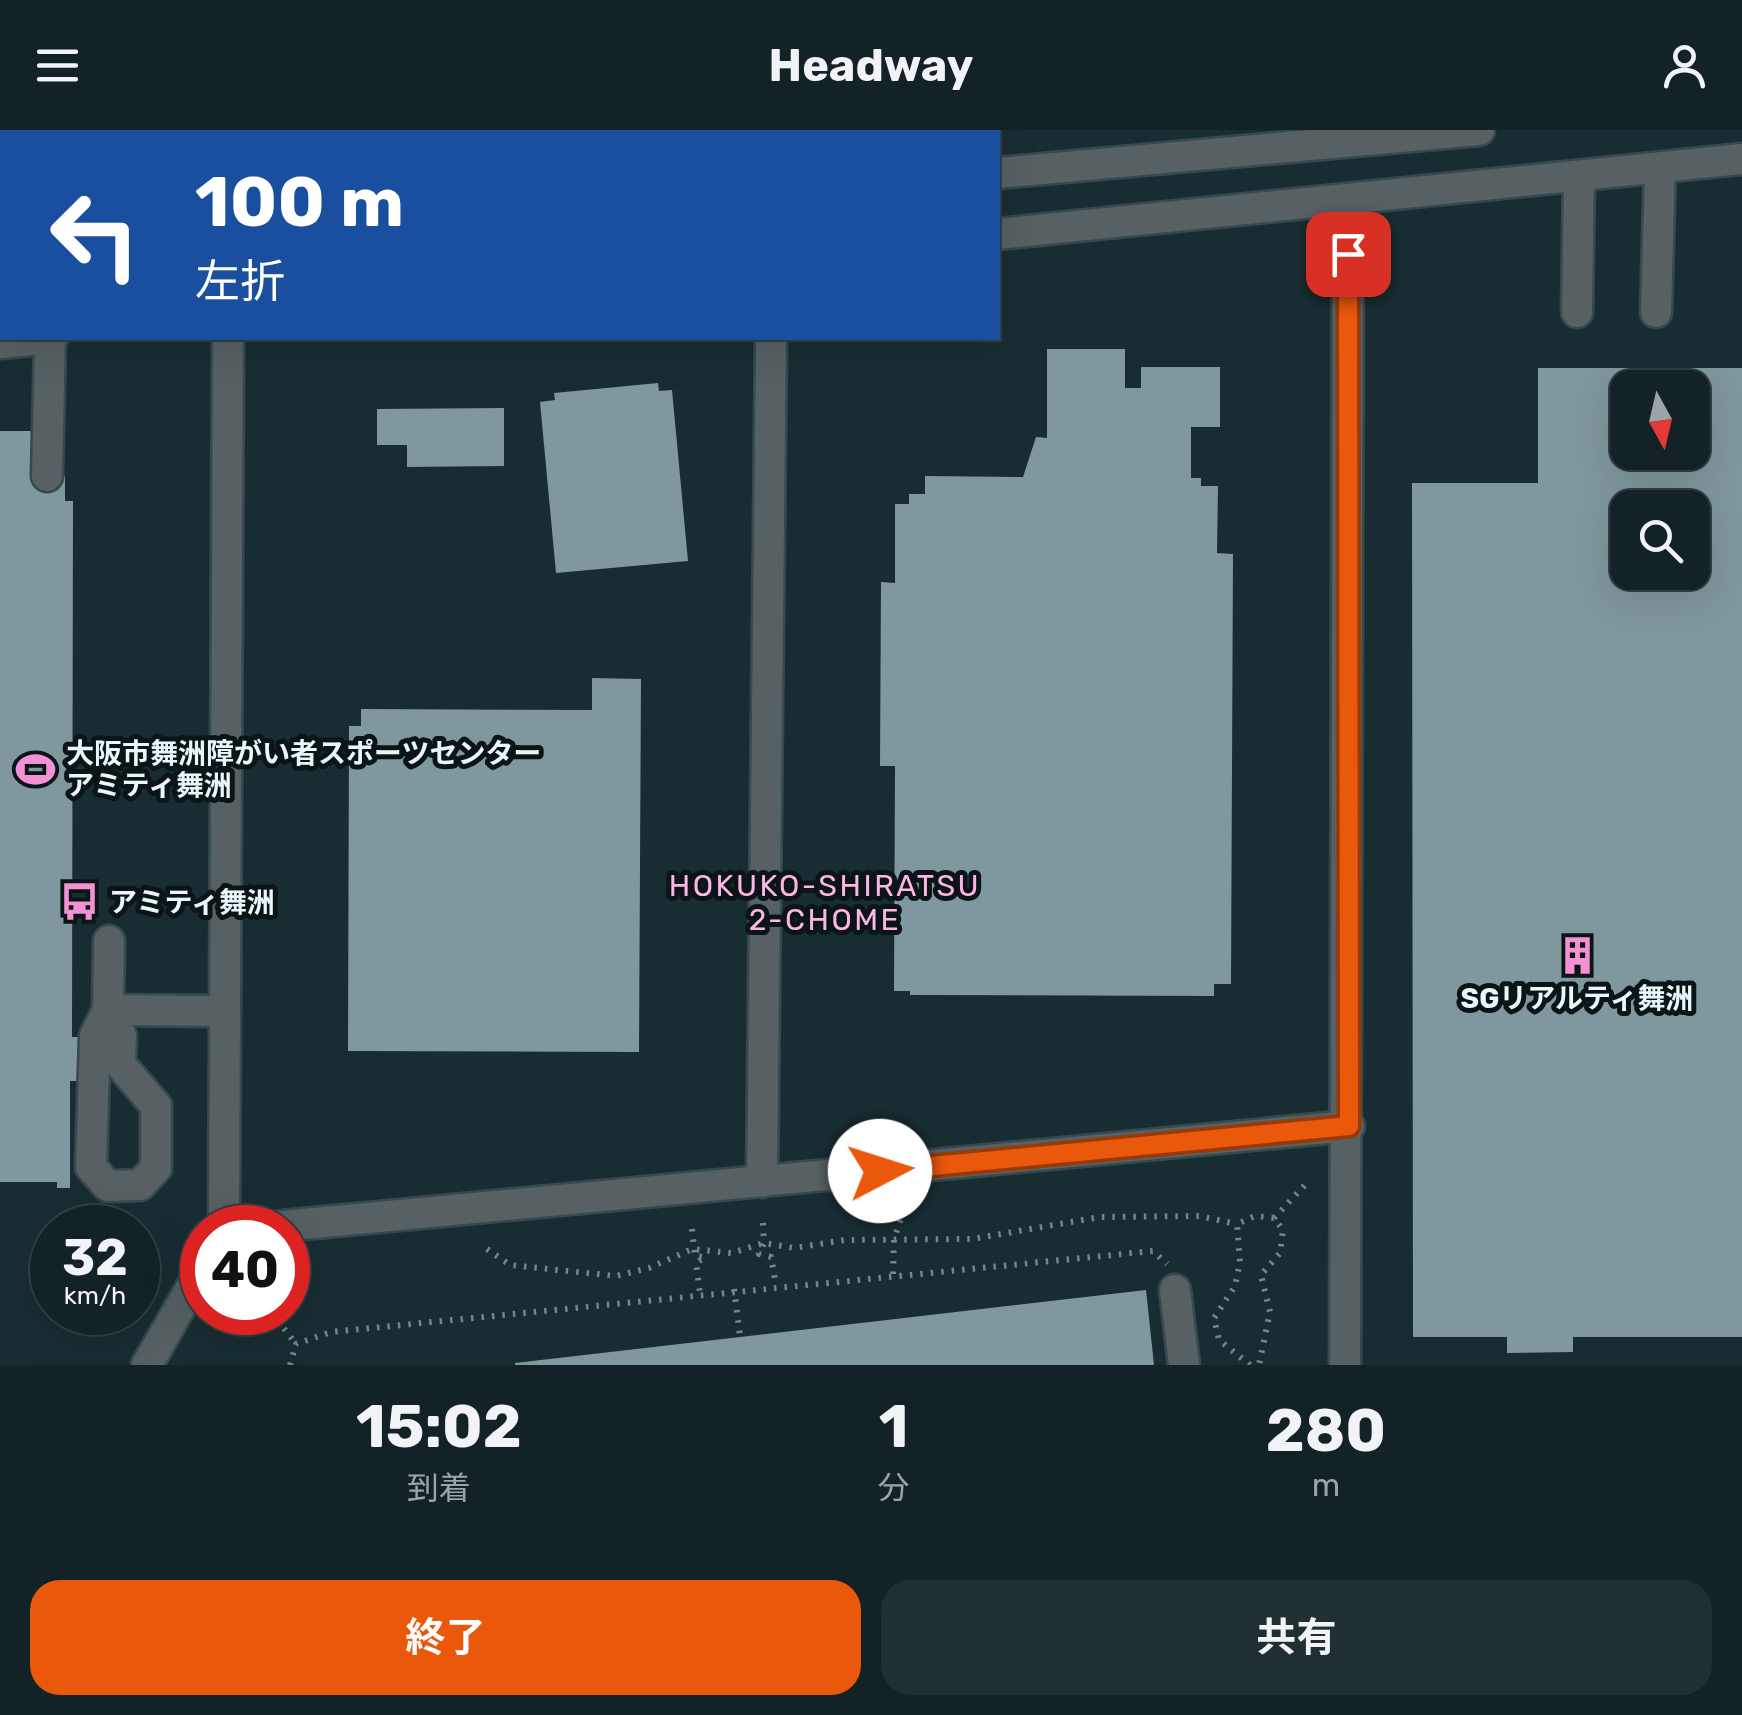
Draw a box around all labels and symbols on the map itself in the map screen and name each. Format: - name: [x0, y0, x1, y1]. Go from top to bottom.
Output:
- pin: [1306, 212, 1391, 297]
- north arrow: [1610, 370, 1710, 470]
- place label: 大阪市舞洲障がい者スポーツセンター アミティ舞洲: [66, 737, 541, 802]
- sports icon: 大阪市舞洲障がい者スポーツセンター アミティ舞洲: [15, 748, 57, 790]
- district label: HOKUKO-SHIRATSU 2-CHOME: [669, 868, 981, 938]
- bus stop icon: アミティ舞洲: [58, 881, 100, 923]
- place label: アミティ舞洲: [109, 886, 275, 919]
- building icon: SGリアルティ舞洲: [1556, 934, 1598, 976]
- place label: SGリアルティ舞洲: [1461, 982, 1693, 1015]
- position arrow: [828, 1119, 932, 1223]
- speed limit sign: 40: [180, 1205, 310, 1335]

